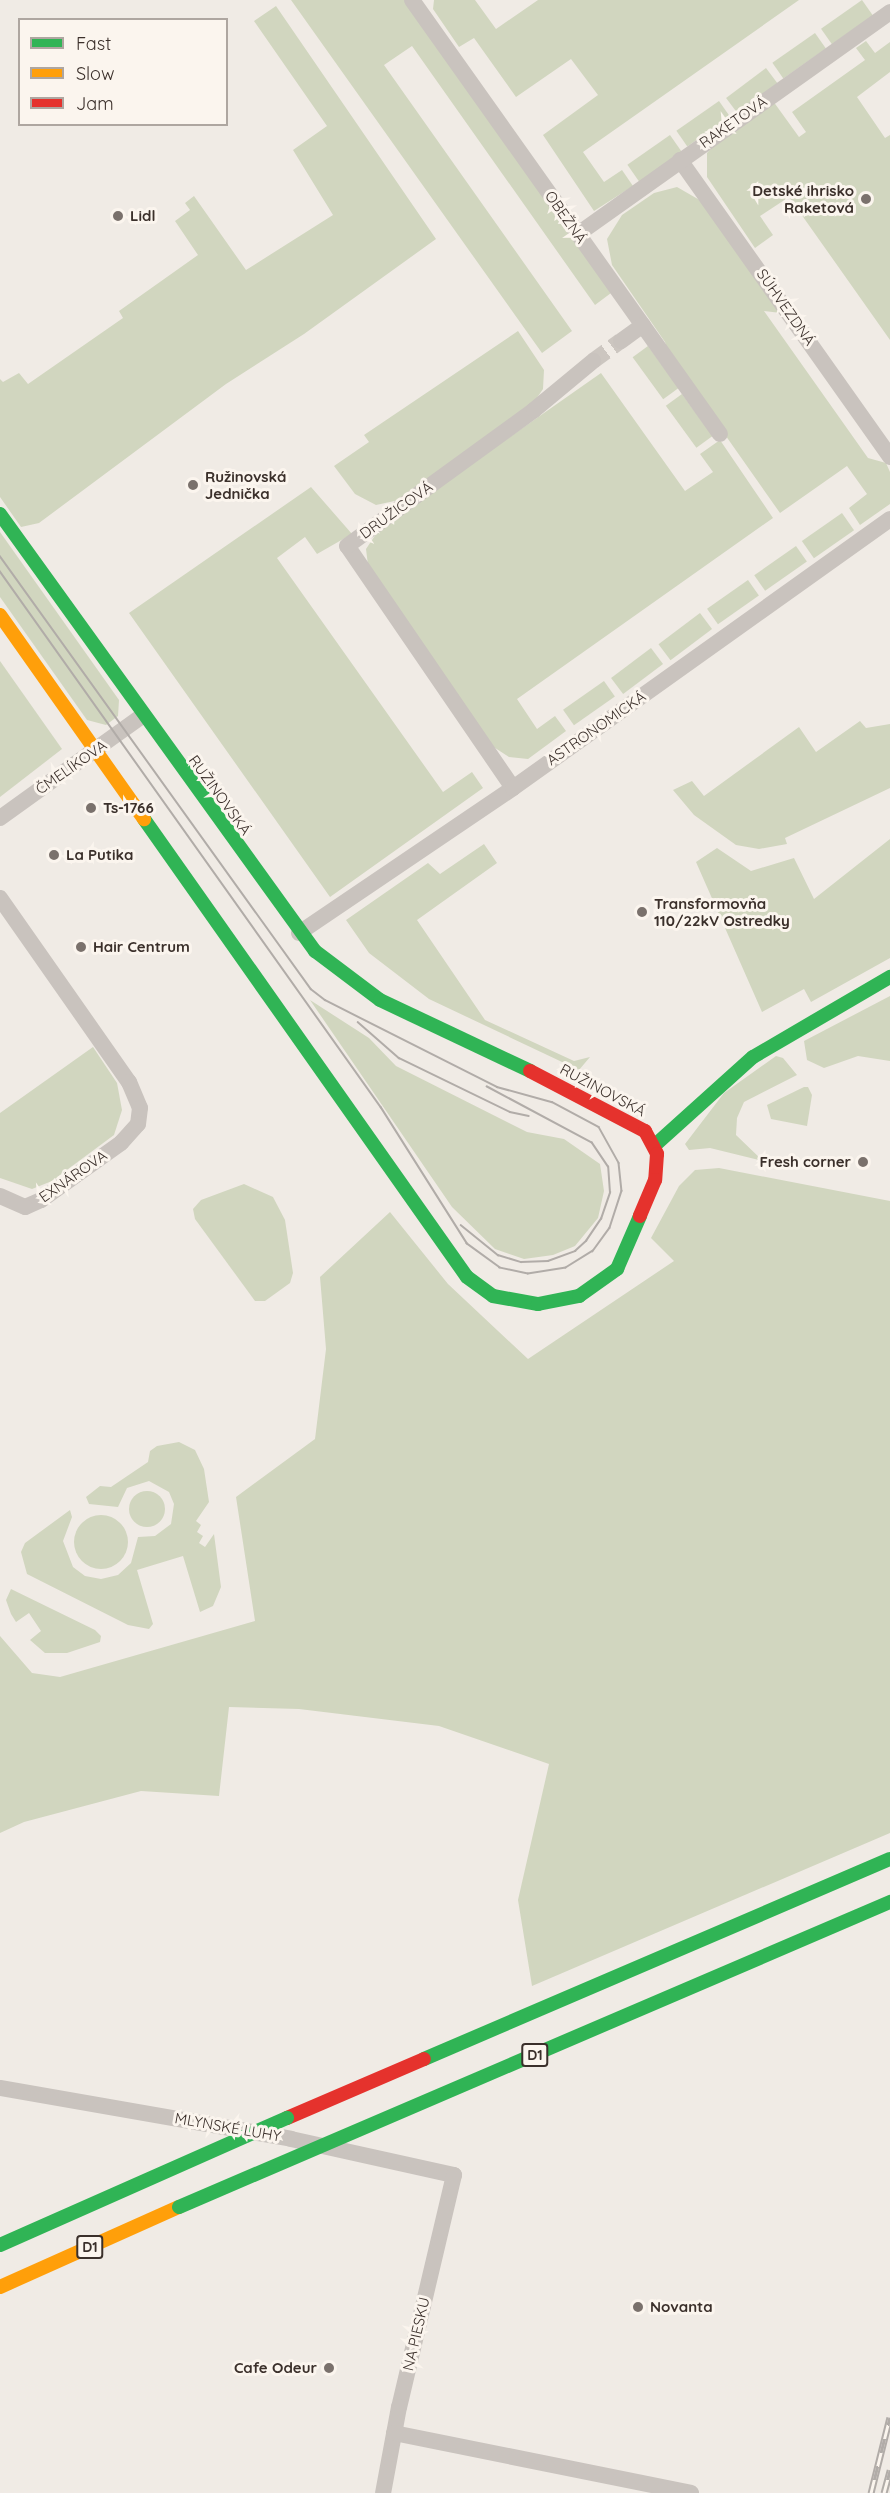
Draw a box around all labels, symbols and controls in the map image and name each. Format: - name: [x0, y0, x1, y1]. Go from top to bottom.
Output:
- legend: [18, 18, 228, 126]
- text: Fast: [76, 32, 111, 55]
- text: Slow: [76, 62, 114, 85]
- text: Jam: [76, 92, 114, 115]
- street label: RAKETOVÁ: [696, 92, 770, 152]
- place label: Detské ihrisko Raketová: [752, 181, 854, 216]
- street label: OBEŽNÁ: [541, 187, 591, 247]
- marker: Detské ihrisko Raketová: [859, 192, 873, 206]
- place label: Lidl: [130, 207, 155, 225]
- marker: Lidl: [111, 209, 125, 223]
- street label: SÚHVEZDNÁ: [753, 265, 819, 349]
- place label: Ružinovská Jednička: [205, 467, 286, 502]
- marker: Ružinovská Jednička: [186, 478, 200, 492]
- street label: DRUŽICOVÁ: [356, 478, 436, 542]
- street label: ASTRONOMICKÁ: [543, 687, 649, 769]
- street label: ČMELÍKOVA: [32, 736, 110, 798]
- street label: RUŽINOVSKÁ: [185, 752, 255, 838]
- place label: Ts-1766: [103, 799, 154, 817]
- marker: Ts-1766: [84, 801, 98, 815]
- place label: La Putika: [66, 846, 133, 864]
- marker: La Putika: [47, 848, 61, 862]
- place label: Transformovňa 110/22kV Ostredky: [654, 894, 790, 929]
- marker: Transformovňa 110/22kV Ostredky: [635, 905, 649, 919]
- place label: Hair Centrum: [93, 938, 190, 956]
- marker: Hair Centrum: [74, 940, 88, 954]
- street label: RUŽINOVSKÁ: [557, 1060, 649, 1120]
- street label: EXNÁROVA: [36, 1146, 110, 1206]
- place label: Fresh corner: [759, 1153, 851, 1171]
- marker: Fresh corner: [856, 1155, 870, 1169]
- road number: D1: [520, 2044, 550, 2066]
- street label: MLYNSKÉ LUHY: [173, 2109, 283, 2145]
- road number: D1: [75, 2236, 105, 2258]
- street label: NA PIESKU: [399, 2295, 433, 2373]
- place label: Novanta: [650, 2298, 713, 2316]
- marker: Novanta: [631, 2300, 645, 2314]
- place label: Cafe Odeur: [234, 2359, 317, 2377]
- marker: Cafe Odeur: [322, 2361, 336, 2375]

